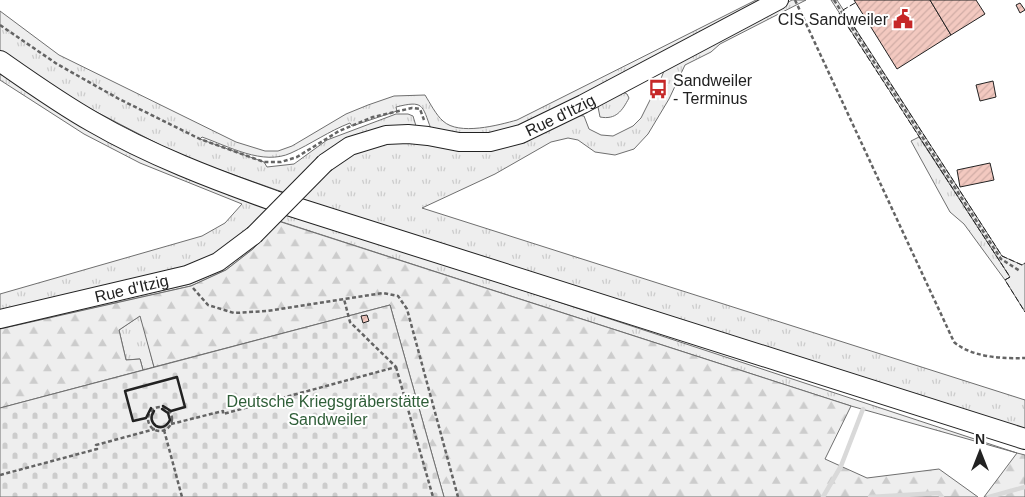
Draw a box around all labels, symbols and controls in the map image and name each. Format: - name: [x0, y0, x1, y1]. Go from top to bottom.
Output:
- public building icon: CIS Sandweiler: [892, 8, 914, 30]
- place label: CIS Sandweiler: [778, 11, 889, 28]
- place label: Sandweiler - Terminus: [673, 72, 753, 107]
- bus stop icon: Sandweiler - Terminus: [647, 78, 669, 100]
- street label: Rue d'Itzig: [523, 91, 598, 139]
- street label: Rue d'Itzig: [93, 271, 170, 305]
- park label: Deutsche Kriegsgräberstätte Sandweiler: [227, 393, 429, 428]
- north arrow: [955, 427, 1005, 477]
- text: N: [975, 431, 985, 447]

